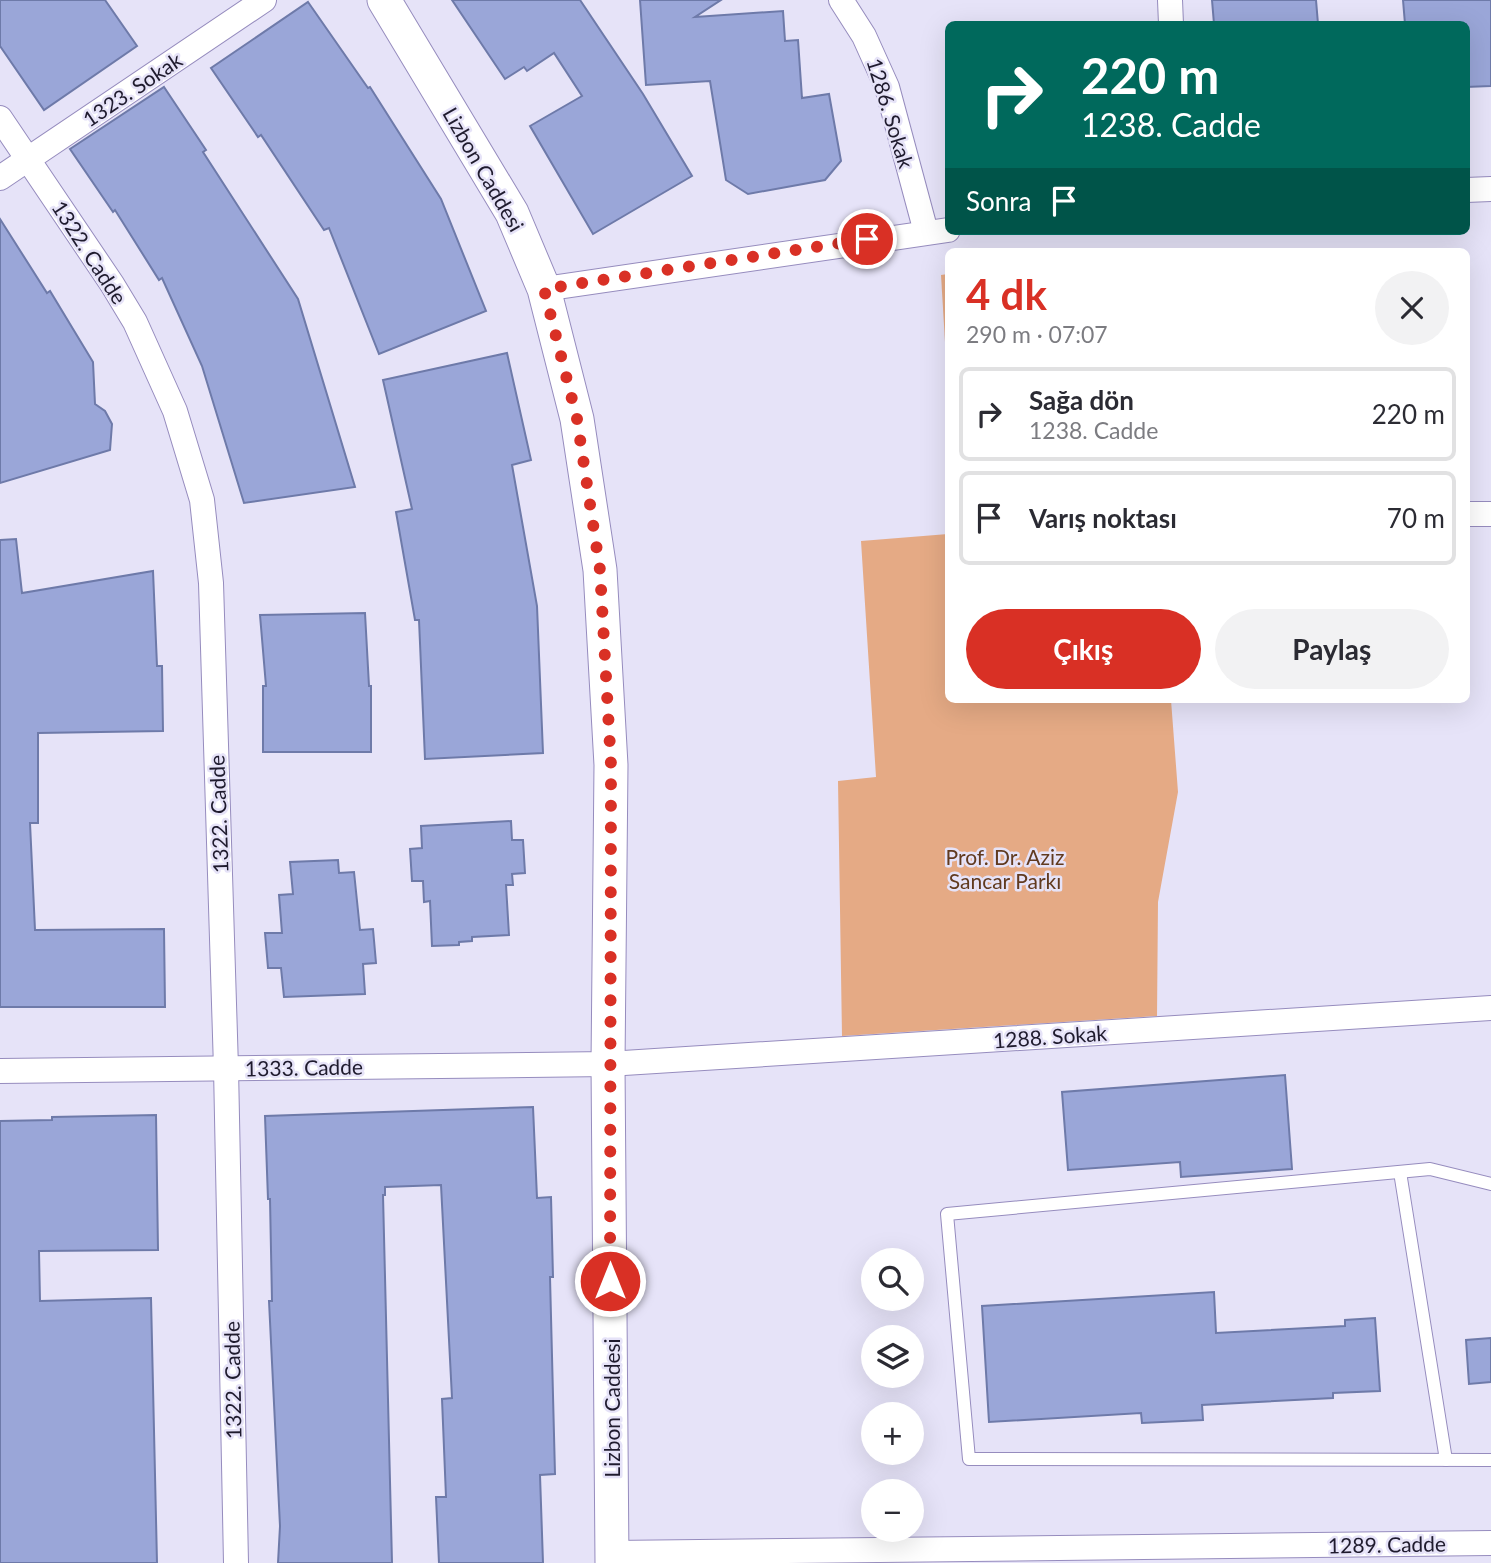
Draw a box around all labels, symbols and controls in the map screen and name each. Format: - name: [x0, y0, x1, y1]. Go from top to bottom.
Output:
- text: 220 m: [1081, 46, 1219, 104]
- street label: 1323. Sokak: [78, 47, 187, 131]
- icon: right: [966, 49, 1057, 140]
- street label: 1286. Sokak: [862, 55, 920, 172]
- street label: Lizbon Caddesi: [438, 102, 530, 236]
- text: 1238. Cadde: [1081, 105, 1261, 144]
- icon: arrive: [1045, 182, 1083, 220]
- text: Sonra: [966, 185, 1031, 217]
- street label: 1322. Cadde: [47, 196, 133, 308]
- pin: [837, 209, 897, 269]
- icon: arrive: [848, 220, 886, 258]
- text: 4 dk: [966, 269, 1047, 319]
- button: close: [1375, 271, 1449, 345]
- text: 290 m · 07:07: [966, 320, 1108, 348]
- text: Sağa dön: [1029, 384, 1134, 416]
- icon: right: [970, 395, 1008, 433]
- text: 220 m: [1372, 398, 1445, 430]
- text: 1238. Cadde: [1029, 416, 1158, 444]
- icon: arrive: [970, 499, 1008, 537]
- text: Varış noktası: [1029, 502, 1177, 534]
- text: 70 m: [1387, 502, 1445, 534]
- button: Çıkış: [966, 609, 1201, 689]
- button: Paylaş: [1215, 609, 1449, 689]
- street label: 1322. Cadde: [203, 755, 233, 873]
- park label: Prof. Dr. Aziz Sancar Parkı: [946, 844, 1064, 893]
- street label: 1288. Sokak: [992, 1020, 1108, 1052]
- street label: 1333. Cadde: [245, 1053, 363, 1081]
- position arrow: [573, 1244, 647, 1318]
- map controls: [861, 1248, 924, 1542]
- button: search: [861, 1248, 924, 1311]
- street label: 1322. Cadde: [218, 1321, 246, 1439]
- button: layers: [861, 1325, 924, 1388]
- street label: Lizbon Caddesi: [599, 1338, 624, 1478]
- button: +: [861, 1402, 924, 1465]
- button: −: [861, 1479, 924, 1542]
- street label: 1289. Cadde: [1328, 1530, 1446, 1558]

